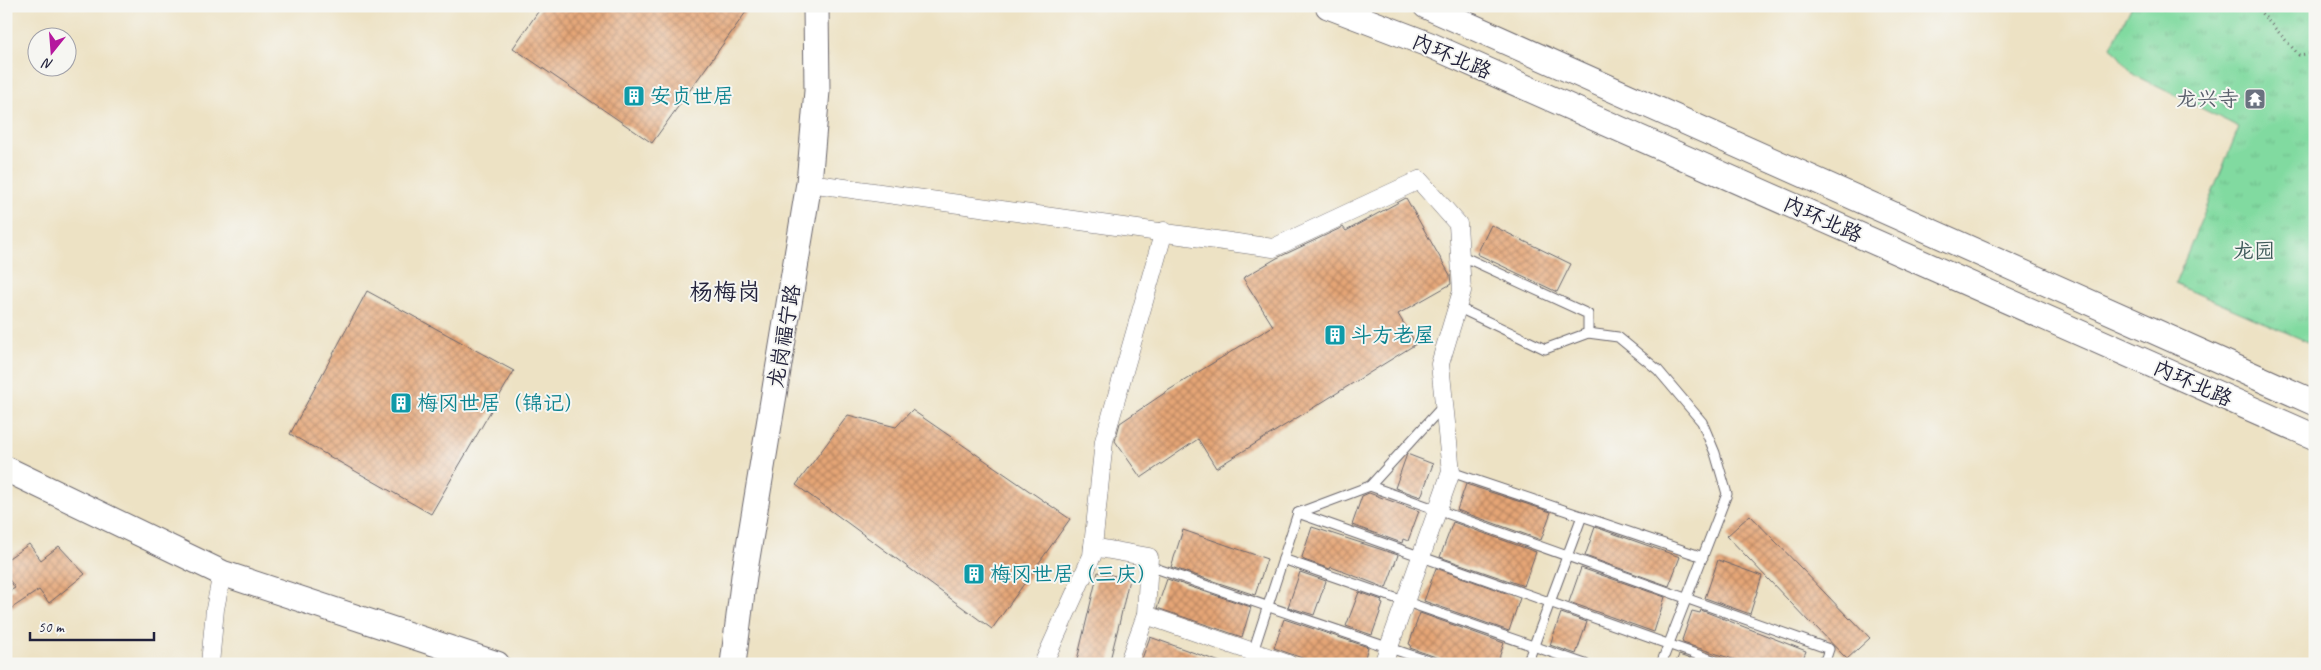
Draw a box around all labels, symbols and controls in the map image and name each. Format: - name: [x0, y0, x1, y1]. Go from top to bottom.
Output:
- north arrow: [28, 28, 78, 78]
- street label: 内环北路: [1408, 28, 1496, 84]
- text: N: [39, 54, 55, 73]
- place label: 安贞世居: [650, 83, 734, 109]
- building icon: 安贞世居: [622, 84, 646, 108]
- place label: 龙兴寺: [2176, 86, 2239, 112]
- temple icon: 龙兴寺: [2243, 87, 2267, 111]
- street label: 内环北路: [1779, 190, 1867, 248]
- park label: 龙园: [2233, 238, 2275, 264]
- district label: 杨梅岗: [689, 277, 761, 307]
- street label: 龙岗福宁路: [762, 282, 806, 390]
- place label: 斗方老屋: [1351, 322, 1435, 348]
- building icon: 斗方老屋: [1323, 323, 1347, 347]
- street label: 内环北路: [2149, 354, 2237, 412]
- place label: 梅冈世居（锦记）: [417, 390, 585, 416]
- building icon: 梅冈世居（锦记）: [389, 391, 413, 415]
- place label: 梅冈世居（三庆）: [990, 561, 1158, 587]
- building icon: 梅冈世居（三庆）: [962, 562, 986, 586]
- scale bar: [30, 610, 154, 642]
- text: 50 m: [38, 618, 65, 637]

